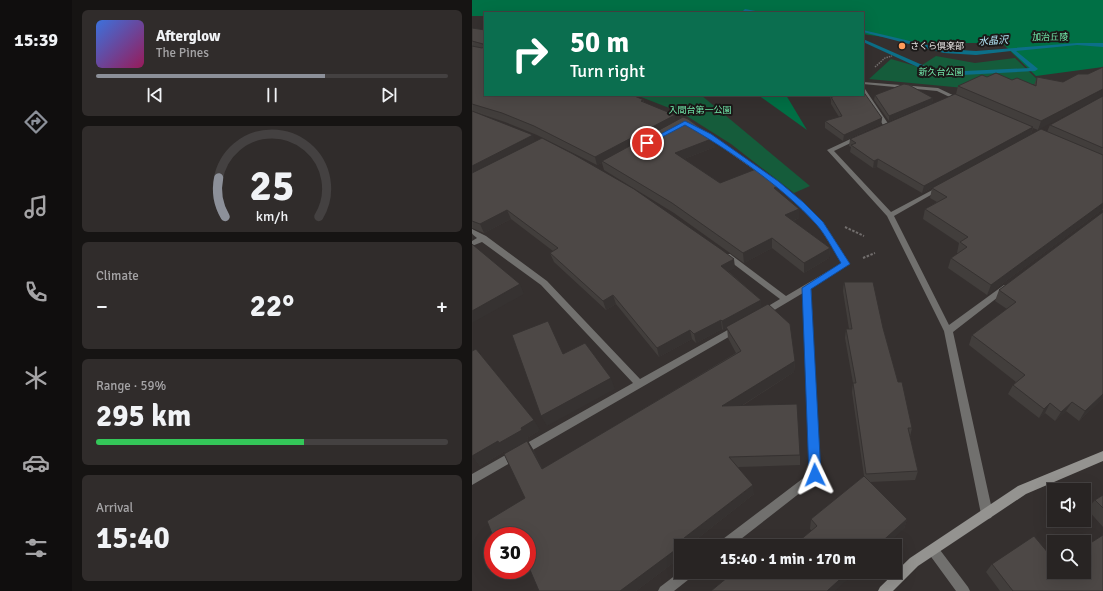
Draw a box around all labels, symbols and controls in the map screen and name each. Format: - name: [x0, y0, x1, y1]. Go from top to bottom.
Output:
- text: 50 m: [570, 26, 629, 60]
- text: Afterglow: [156, 27, 220, 45]
- icon: right: [504, 28, 556, 80]
- text: 15:39: [14, 29, 58, 51]
- park label: 加治丘陵: [1032, 32, 1068, 43]
- water label: 水晶沢: [978, 34, 1010, 48]
- marker: さくら倶楽部: [897, 41, 907, 51]
- place label: さくら倶楽部: [910, 41, 964, 52]
- text: The Pines: [156, 45, 209, 61]
- text: Turn right: [570, 60, 645, 82]
- park label: 新久台公園: [918, 67, 964, 78]
- icon: previous: [144, 84, 166, 106]
- icon: pause: [261, 84, 283, 106]
- icon: next: [378, 84, 400, 106]
- park label: 入間台第一公園: [668, 105, 732, 116]
- icon: directions: [22, 108, 50, 136]
- pin: [630, 126, 664, 160]
- icon: arrive: [636, 132, 658, 154]
- text: 25: [250, 161, 294, 212]
- icon: music: [22, 193, 50, 221]
- text: km/h: [256, 208, 288, 225]
- text: Climate: [96, 268, 139, 284]
- icon: phone: [22, 278, 50, 306]
- text: 22°: [250, 288, 294, 325]
- text: −: [96, 293, 108, 320]
- text: +: [436, 293, 448, 320]
- icon: climate: [22, 364, 50, 392]
- text: Range · 59%: [96, 378, 166, 394]
- text: 295 km: [96, 398, 191, 435]
- icon: car: [22, 449, 50, 477]
- position arrow: [794, 454, 836, 496]
- map controls: [1047, 483, 1091, 579]
- button: sound: [1047, 483, 1091, 527]
- text: Arrival: [96, 500, 133, 516]
- text: 15:40: [96, 520, 170, 557]
- speed limit sign: 30: [484, 527, 536, 579]
- icon: filters: [22, 534, 50, 562]
- button: search: [1047, 535, 1091, 579]
- text: 15:40 · 1 min · 170 m: [720, 550, 856, 568]

